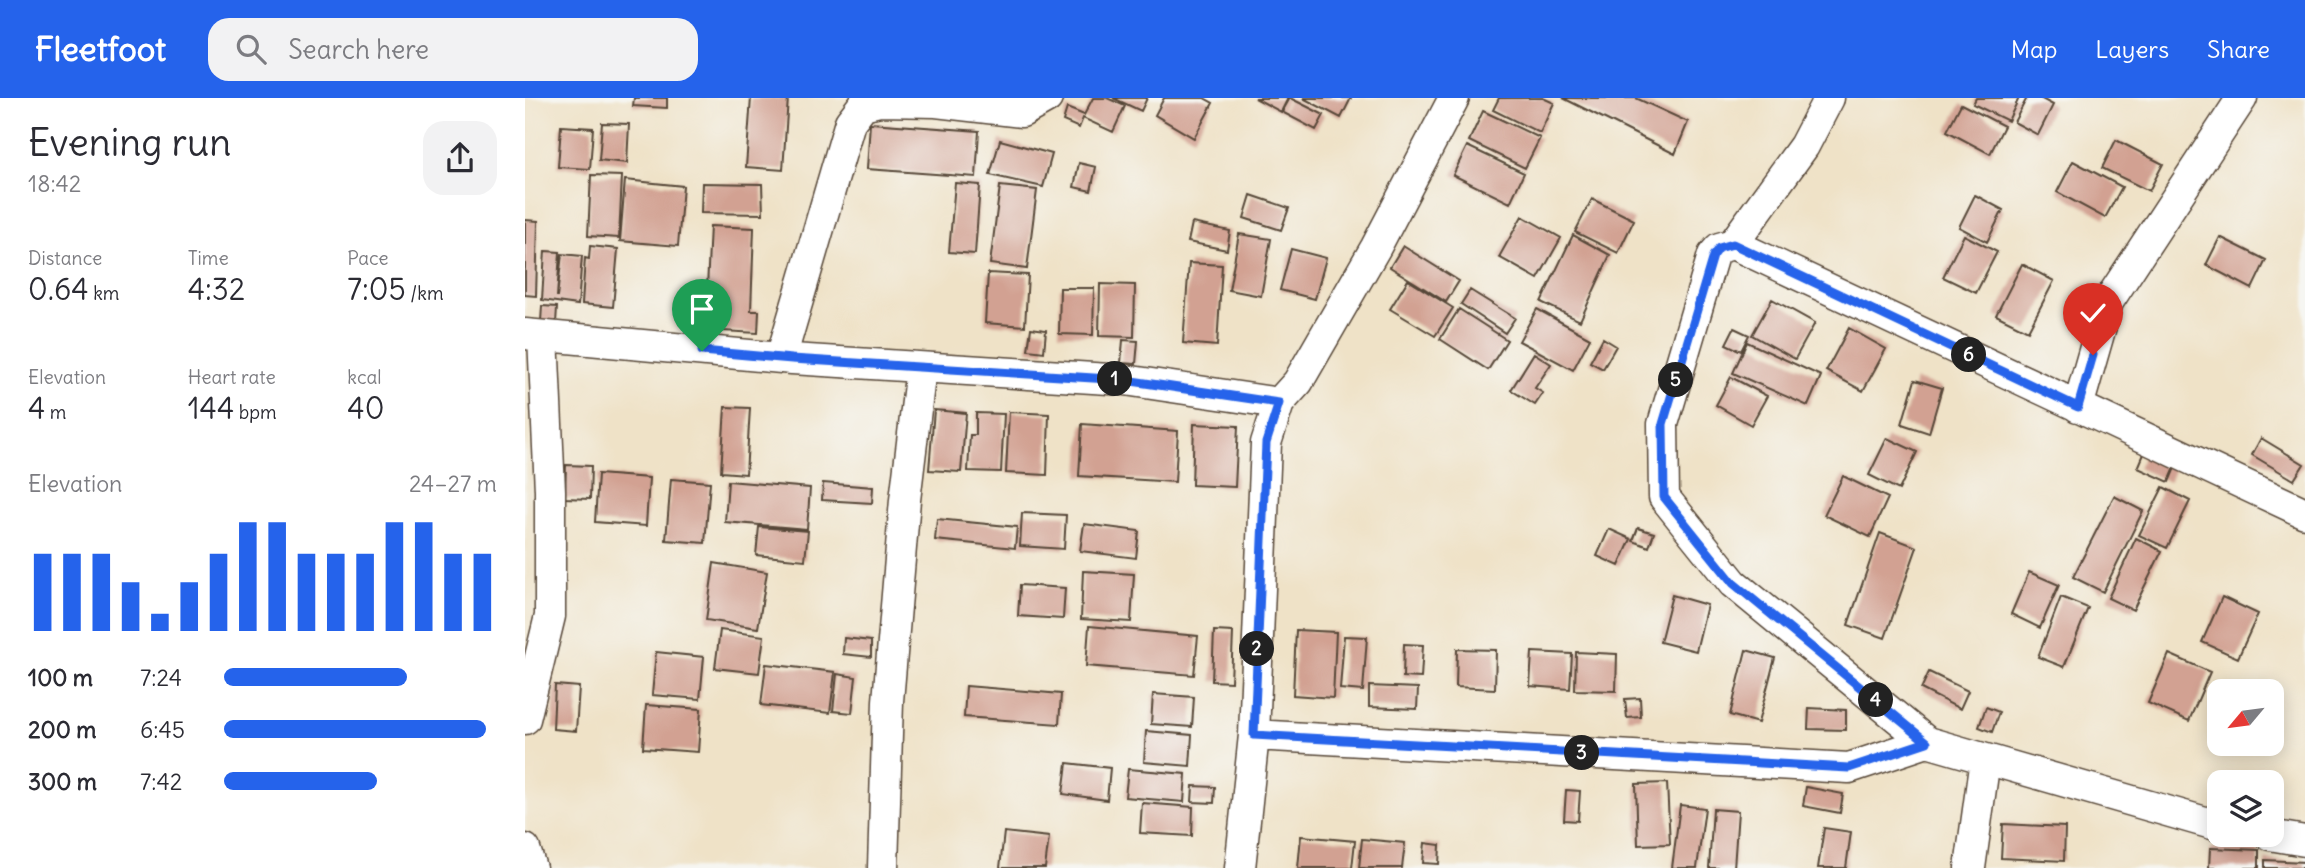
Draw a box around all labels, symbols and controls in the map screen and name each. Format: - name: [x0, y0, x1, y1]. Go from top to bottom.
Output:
- search box: [208, 18, 698, 81]
- text: Fleetfoot: [35, 28, 166, 70]
- icon: search: [232, 30, 270, 68]
- text: Search here: [288, 33, 429, 66]
- text: Map: [2011, 34, 2057, 64]
- text: Layers: [2095, 34, 2169, 64]
- text: Share: [2207, 34, 2270, 64]
- text: Evening run: [28, 119, 231, 166]
- button: share: [423, 121, 497, 195]
- text: 18:42: [28, 169, 81, 198]
- text: Distance: [28, 246, 102, 270]
- text: Time: [188, 246, 229, 270]
- text: Pace: [347, 246, 389, 270]
- text: 0.64: [28, 270, 89, 308]
- text: 4:32: [188, 270, 245, 308]
- text: 7:05: [347, 270, 406, 308]
- pin: [672, 279, 732, 351]
- text: km: [89, 281, 120, 305]
- text: /km: [406, 281, 444, 305]
- pin: [2063, 283, 2123, 355]
- icon: arrive: [683, 290, 721, 328]
- icon: check: [2074, 294, 2112, 332]
- pin: 6: [1951, 338, 1987, 372]
- text: 6: [1963, 342, 1974, 366]
- pin: 1: [1097, 362, 1133, 396]
- pin: 5: [1659, 362, 1693, 398]
- text: Elevation: [28, 365, 106, 389]
- text: Heart rate: [188, 365, 276, 389]
- text: kcal: [347, 365, 382, 389]
- text: 1: [1111, 366, 1118, 390]
- text: 5: [1670, 367, 1681, 391]
- text: 4: [28, 389, 45, 427]
- text: 144: [188, 389, 234, 427]
- text: 40: [347, 389, 384, 427]
- text: m: [45, 400, 67, 424]
- text: bpm: [234, 400, 277, 424]
- text: Elevation: [28, 469, 122, 498]
- text: 24–27 m: [409, 469, 497, 498]
- pin: 2: [1239, 632, 1275, 666]
- text: 2: [1251, 636, 1262, 660]
- text: 100 m: [28, 663, 93, 692]
- text: 7:24: [140, 663, 182, 692]
- north arrow: [2207, 679, 2284, 756]
- map controls: [2207, 679, 2284, 847]
- pin: 4: [1859, 682, 1893, 718]
- text: 4: [1870, 687, 1881, 711]
- text: 200 m: [28, 715, 97, 744]
- text: 6:45: [140, 715, 185, 744]
- pin: 3: [1565, 736, 1599, 770]
- text: 3: [1576, 740, 1587, 764]
- text: 300 m: [28, 767, 97, 796]
- text: 7:42: [140, 767, 182, 796]
- button: layers: [2207, 770, 2284, 847]

